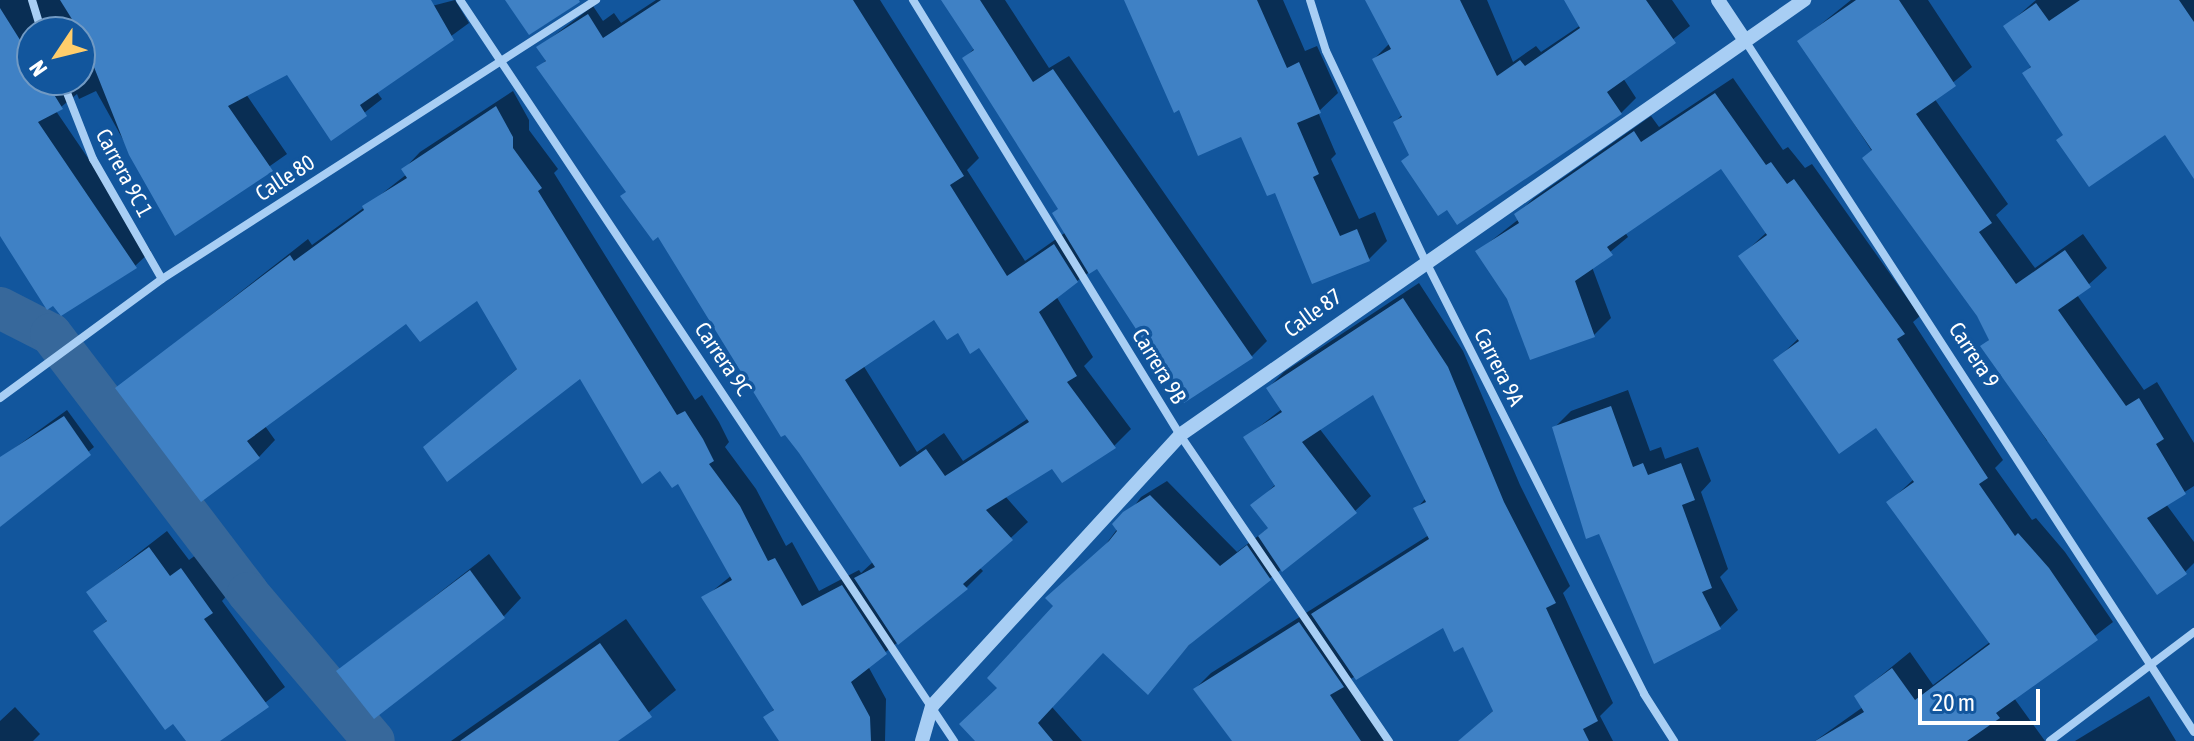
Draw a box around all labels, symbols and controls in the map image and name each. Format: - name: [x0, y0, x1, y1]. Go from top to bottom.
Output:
- north arrow: [16, 16, 96, 96]
- text: N: [24, 56, 52, 81]
- street label: Carrera 9C 1: [90, 124, 158, 222]
- street label: Calle 80: [250, 149, 320, 207]
- street label: Calle 87: [1279, 283, 1347, 343]
- street label: Carrera 9C: [689, 317, 757, 401]
- street label: Carrera 9: [1943, 317, 2005, 393]
- street label: Carrera 9B: [1126, 324, 1192, 408]
- street label: Carrera 9A: [1468, 324, 1530, 410]
- scale bar: [1922, 673, 2044, 723]
- text: 20 m: [1932, 689, 1975, 716]

